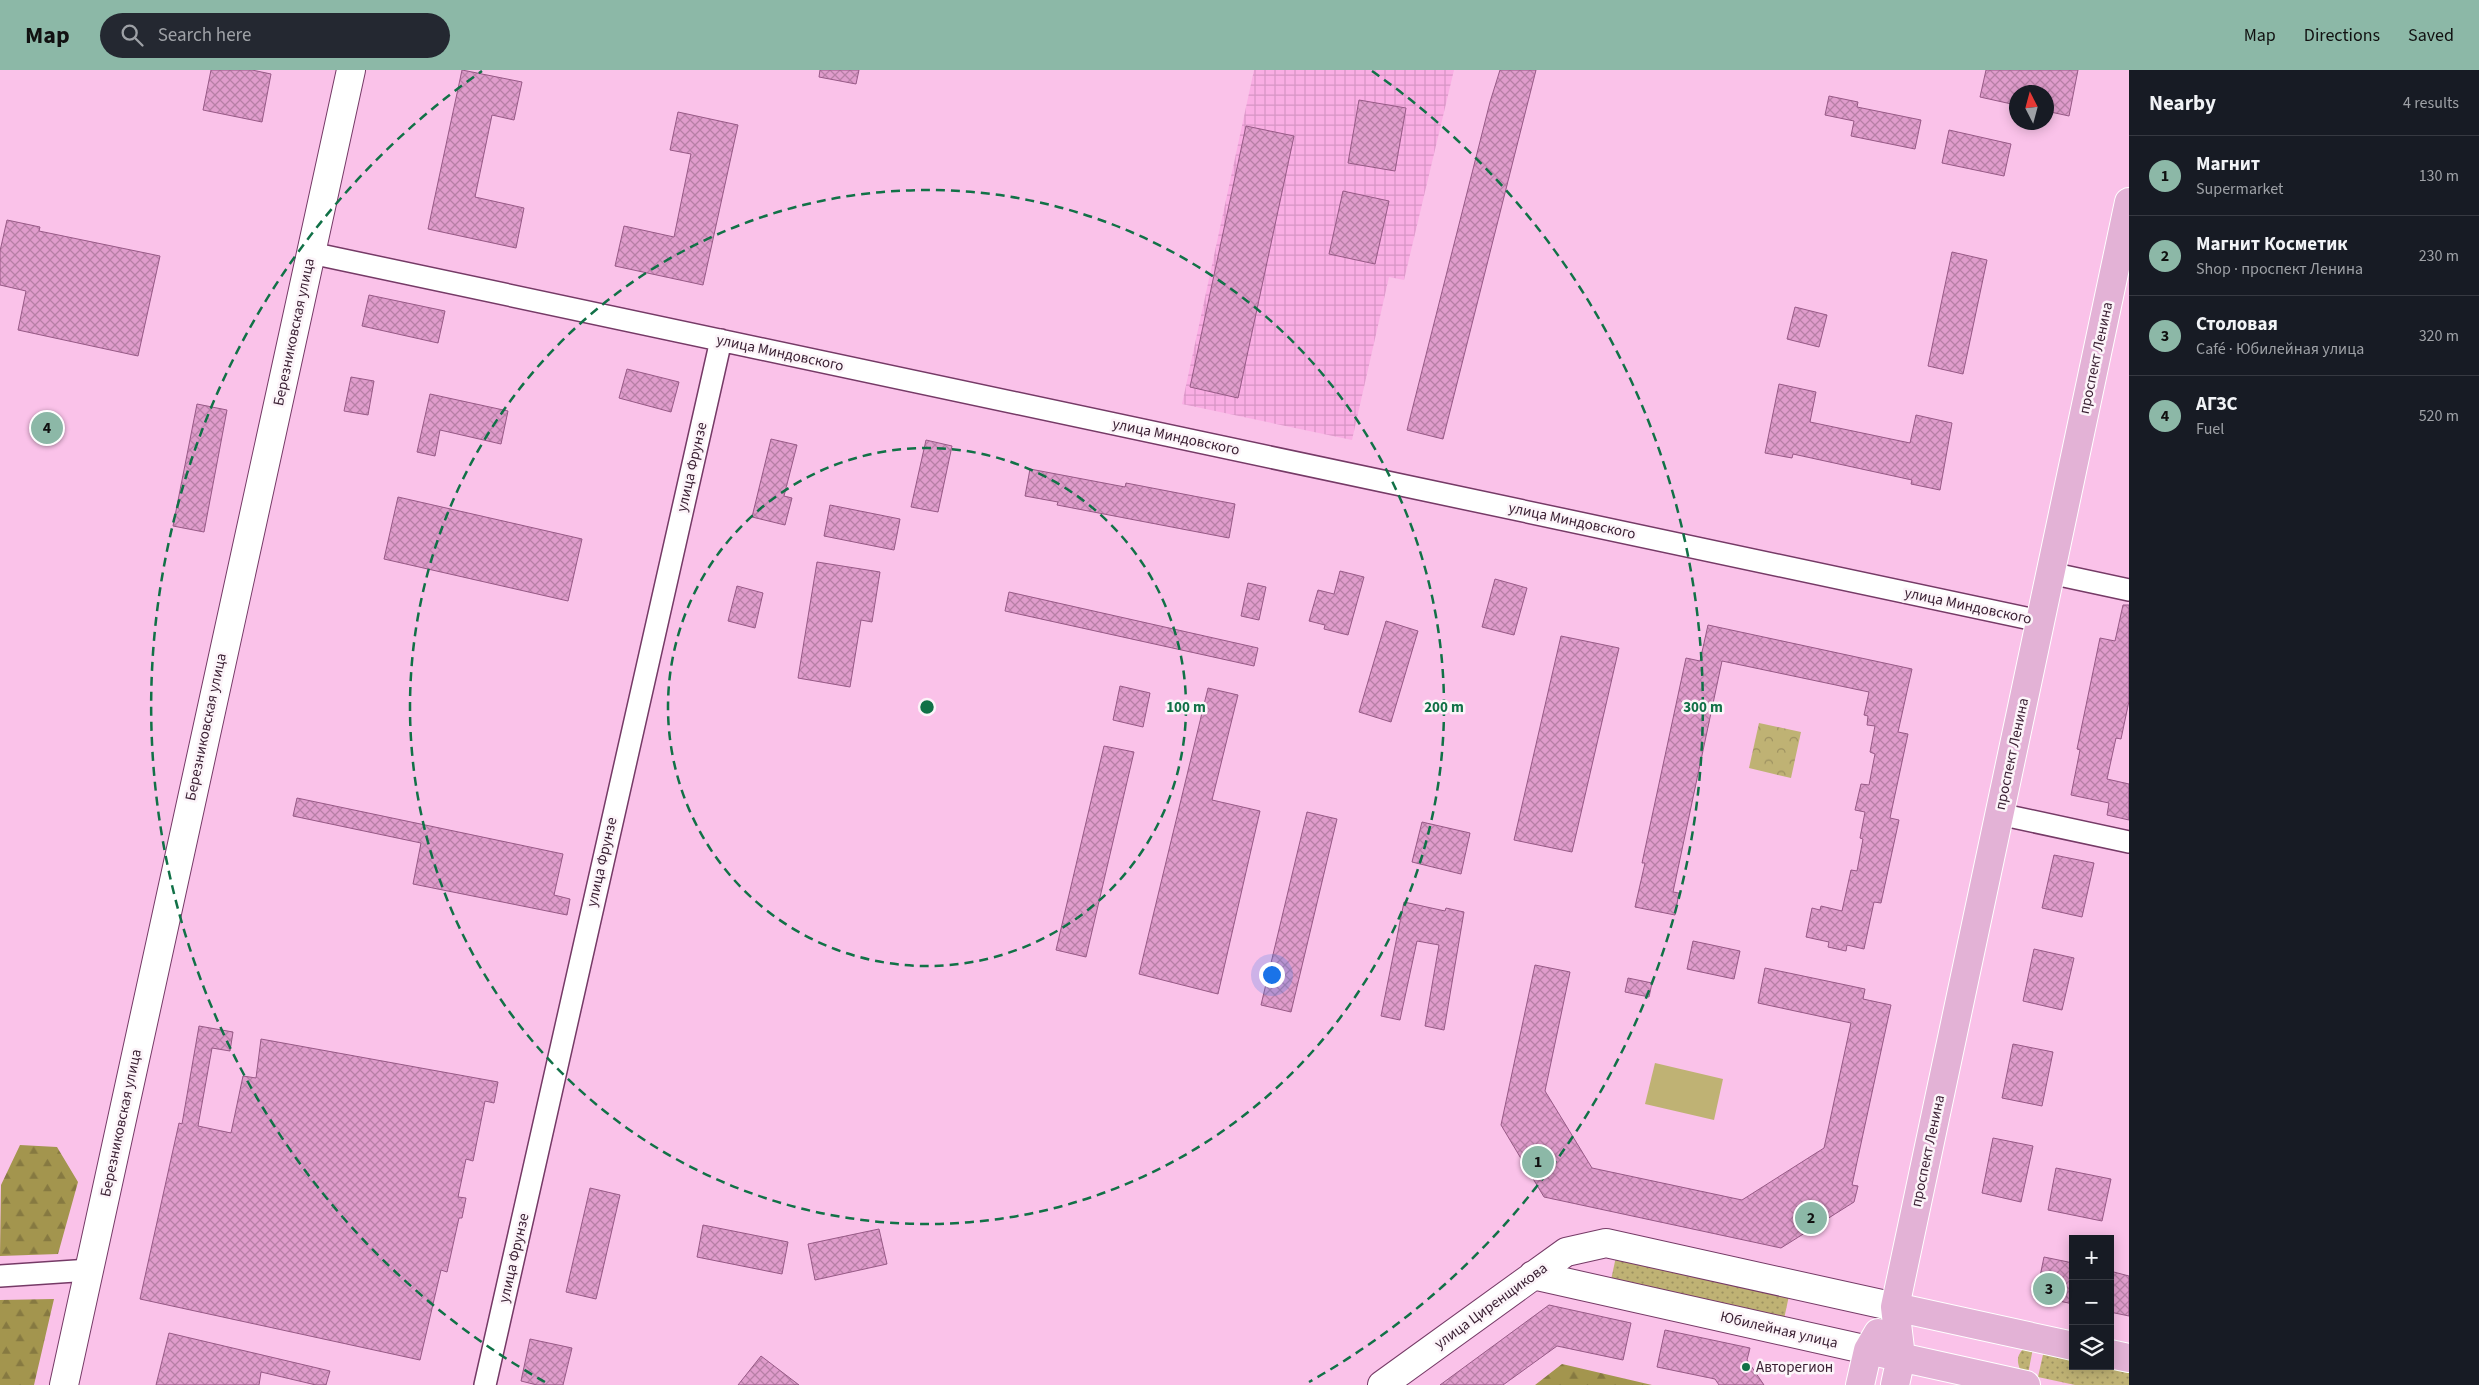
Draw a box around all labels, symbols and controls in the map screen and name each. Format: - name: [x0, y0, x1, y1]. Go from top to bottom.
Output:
- search box: [100, 13, 450, 58]
- text: Map: [25, 18, 70, 53]
- icon: search: [118, 21, 146, 49]
- text: Search here: [158, 22, 251, 49]
- text: Map: [2244, 23, 2276, 48]
- text: Directions: [2304, 23, 2380, 48]
- text: Saved: [2408, 23, 2454, 48]
- north arrow: [2009, 85, 2054, 130]
- text: Nearby: [2149, 88, 2216, 118]
- text: 4 results: [2403, 92, 2459, 114]
- text: Магнит: [2196, 151, 2260, 178]
- text: 1: [2161, 165, 2169, 187]
- text: 130 m: [2419, 165, 2459, 187]
- text: Supermarket: [2196, 178, 2283, 200]
- text: Магнит Косметик: [2196, 231, 2348, 258]
- text: 2: [2161, 245, 2169, 267]
- text: 230 m: [2419, 245, 2459, 267]
- street label: Березниковская улица: [268, 256, 320, 408]
- text: Shop · проспект Ленина: [2196, 258, 2363, 280]
- street label: проспект Ленина: [2074, 300, 2118, 416]
- text: Столовая: [2196, 311, 2278, 338]
- text: 3: [2161, 325, 2169, 347]
- text: 320 m: [2419, 325, 2459, 347]
- street label: улица Миндовского: [714, 329, 846, 377]
- text: Café · Юбилейная улица: [2196, 338, 2364, 360]
- text: АГЗС: [2196, 391, 2238, 418]
- text: 4: [2161, 405, 2169, 427]
- text: 520 m: [2419, 405, 2459, 427]
- pin: 4: [31, 409, 63, 447]
- street label: улица Миндовского: [1110, 413, 1242, 461]
- text: Fuel: [2196, 418, 2224, 440]
- street label: улица Фрунзе: [672, 420, 712, 514]
- street label: улица Миндовского: [1506, 497, 1638, 545]
- street label: улица Миндовского: [1902, 582, 2034, 630]
- street label: Березниковская улица: [180, 651, 232, 803]
- street label: проспект Ленина: [1990, 696, 2034, 812]
- text: 100 m: [1166, 697, 1206, 718]
- text: 200 m: [1424, 697, 1464, 718]
- text: 300 m: [1683, 697, 1723, 718]
- centre of rings: [918, 698, 936, 716]
- street label: улица Фрунзе: [582, 815, 622, 909]
- your location: [1259, 962, 1285, 988]
- street label: Березниковская улица: [95, 1047, 147, 1199]
- street label: проспект Ленина: [1906, 1093, 1950, 1209]
- pin: 1: [1522, 1143, 1554, 1181]
- pin: 2: [1795, 1199, 1827, 1237]
- street label: улица Фрунзе: [494, 1211, 534, 1305]
- map controls: [2069, 1235, 2114, 1370]
- button: +: [2069, 1235, 2114, 1280]
- street label: улица Циренщикова: [1430, 1258, 1552, 1354]
- pin: 3: [2033, 1270, 2065, 1308]
- button: −: [2069, 1280, 2114, 1325]
- street label: Юбилейная улица: [1718, 1306, 1840, 1354]
- button: layers: [2069, 1325, 2114, 1370]
- place label: Авторегион: [1756, 1357, 1833, 1378]
- marker: Авторегион: [1740, 1361, 1752, 1373]

